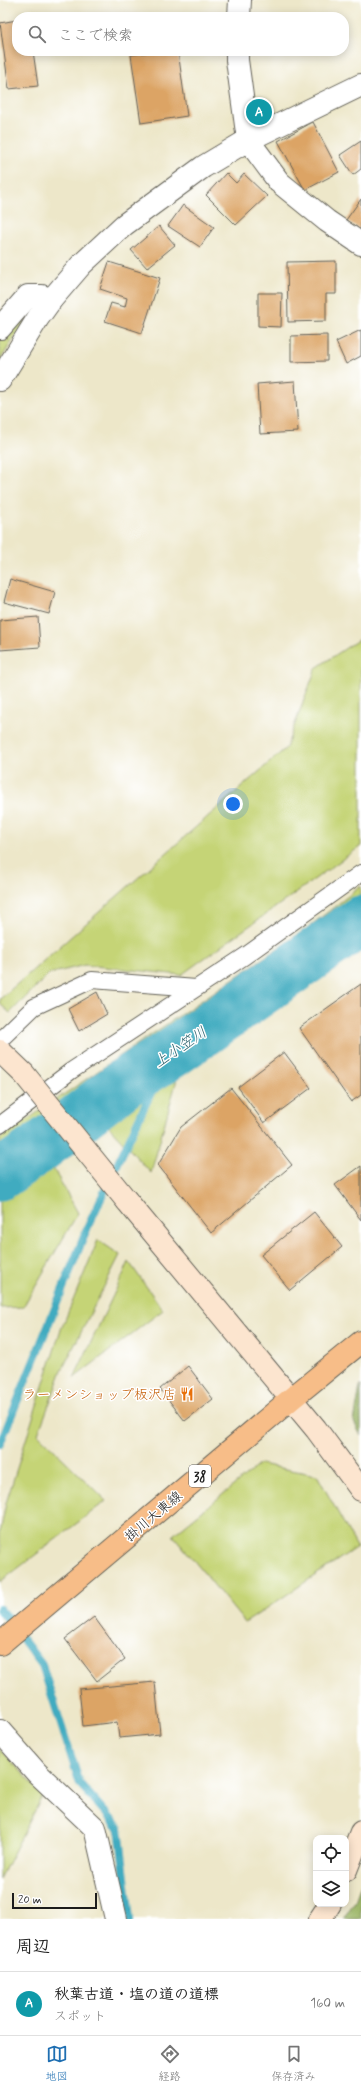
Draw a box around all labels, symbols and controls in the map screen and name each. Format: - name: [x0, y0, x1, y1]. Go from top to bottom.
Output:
- search box: [12, 12, 349, 56]
- icon: search: [26, 23, 48, 45]
- text: ここで検索: [58, 26, 133, 46]
- pin: A: [246, 97, 272, 127]
- your location: [223, 794, 243, 814]
- water label: 上小笠川: [150, 1023, 211, 1073]
- place label: ラーメンショップ板沢店: [23, 1386, 176, 1404]
- restaurant icon: ラーメンショップ板沢店: [179, 1386, 195, 1402]
- road number: 38: [189, 1465, 211, 1487]
- street label: 掛川大東線: [121, 1487, 186, 1546]
- map controls: [313, 1835, 349, 1907]
- button: locate: [313, 1835, 349, 1871]
- button: layers: [313, 1871, 349, 1907]
- scale bar: [12, 1891, 97, 1910]
- text: 20 m: [18, 1893, 41, 1907]
- text: 周辺: [16, 1936, 50, 1958]
- text: 秋葉古道・塩の道の道標: [54, 1985, 219, 2005]
- text: A: [25, 1995, 33, 2012]
- text: 160 m: [310, 1995, 345, 2012]
- text: スポット: [54, 2008, 106, 2025]
- tab: 地図: [46, 2043, 68, 2084]
- tab: 経路: [159, 2043, 181, 2084]
- tab: 保存済み: [272, 2043, 316, 2084]

